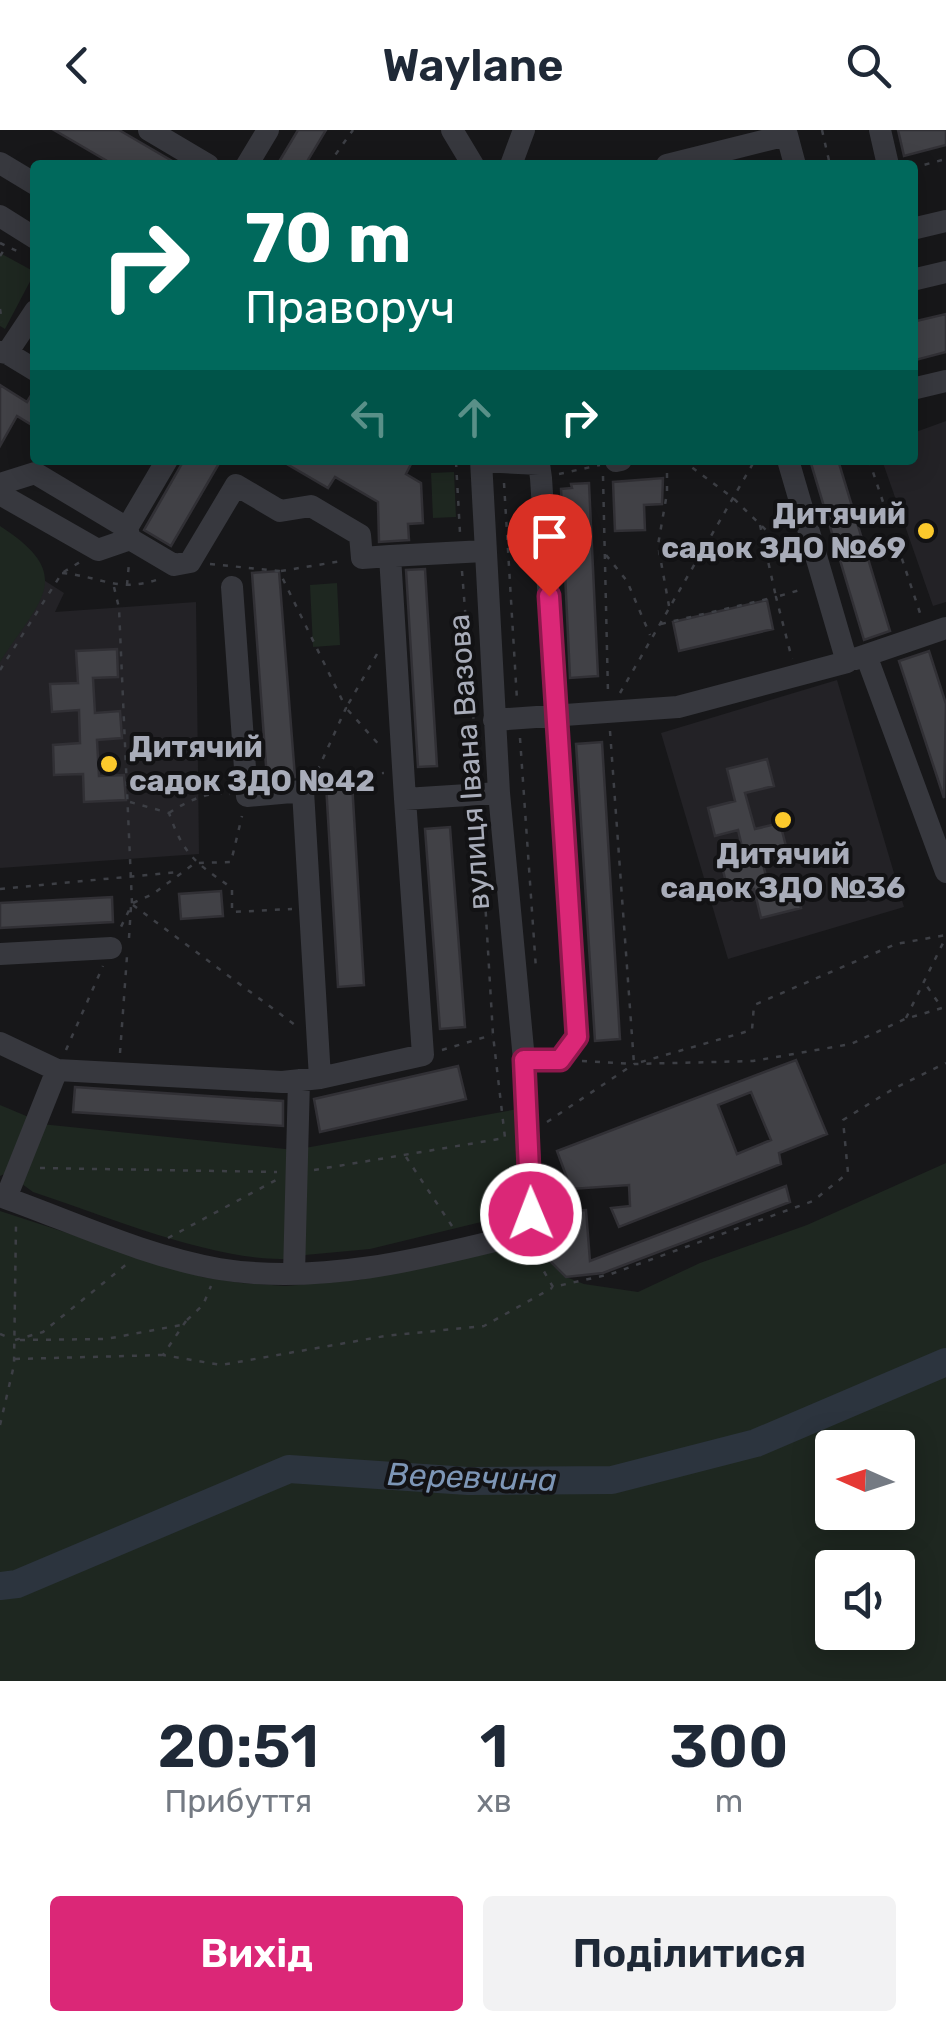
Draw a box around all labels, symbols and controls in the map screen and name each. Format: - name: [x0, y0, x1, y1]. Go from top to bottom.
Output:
- icon: back: [50, 38, 105, 93]
- icon: search: [841, 38, 896, 93]
- text: Waylane: [382, 39, 564, 92]
- text: 70 m: [245, 197, 412, 280]
- icon: right: [80, 200, 210, 330]
- text: Праворуч: [245, 281, 455, 334]
- icon: left: [342, 390, 397, 445]
- icon: ahead: [447, 390, 502, 445]
- icon: right: [552, 390, 607, 445]
- pin: [507, 494, 592, 597]
- place label: Дитячий садок ЗДО №69: [661, 496, 906, 566]
- icon: arrive: [522, 509, 577, 564]
- marker: Дитячий садок ЗДО №69: [915, 520, 937, 542]
- street label: вулиця Івана Вазова: [441, 613, 497, 911]
- place label: Дитячий садок ЗДО №42: [129, 729, 375, 799]
- marker: Дитячий садок ЗДО №42: [98, 753, 120, 775]
- marker: Дитячий садок ЗДО №36: [772, 809, 794, 831]
- place label: Дитячий садок ЗДО №36: [660, 836, 906, 906]
- position arrow: [479, 1162, 583, 1266]
- north arrow: [815, 1430, 915, 1530]
- map controls: [815, 1430, 915, 1650]
- water label: Веревчина: [387, 1455, 557, 1499]
- button: sound: [815, 1550, 915, 1650]
- text: 20:51: [158, 1711, 319, 1782]
- text: 1: [480, 1711, 509, 1782]
- text: 300: [669, 1711, 788, 1782]
- text: Прибуття: [164, 1782, 312, 1820]
- text: хв: [477, 1782, 512, 1820]
- text: m: [715, 1782, 743, 1820]
- button: Вихід: [50, 1896, 463, 2011]
- button: Поділитися: [483, 1896, 896, 2011]

